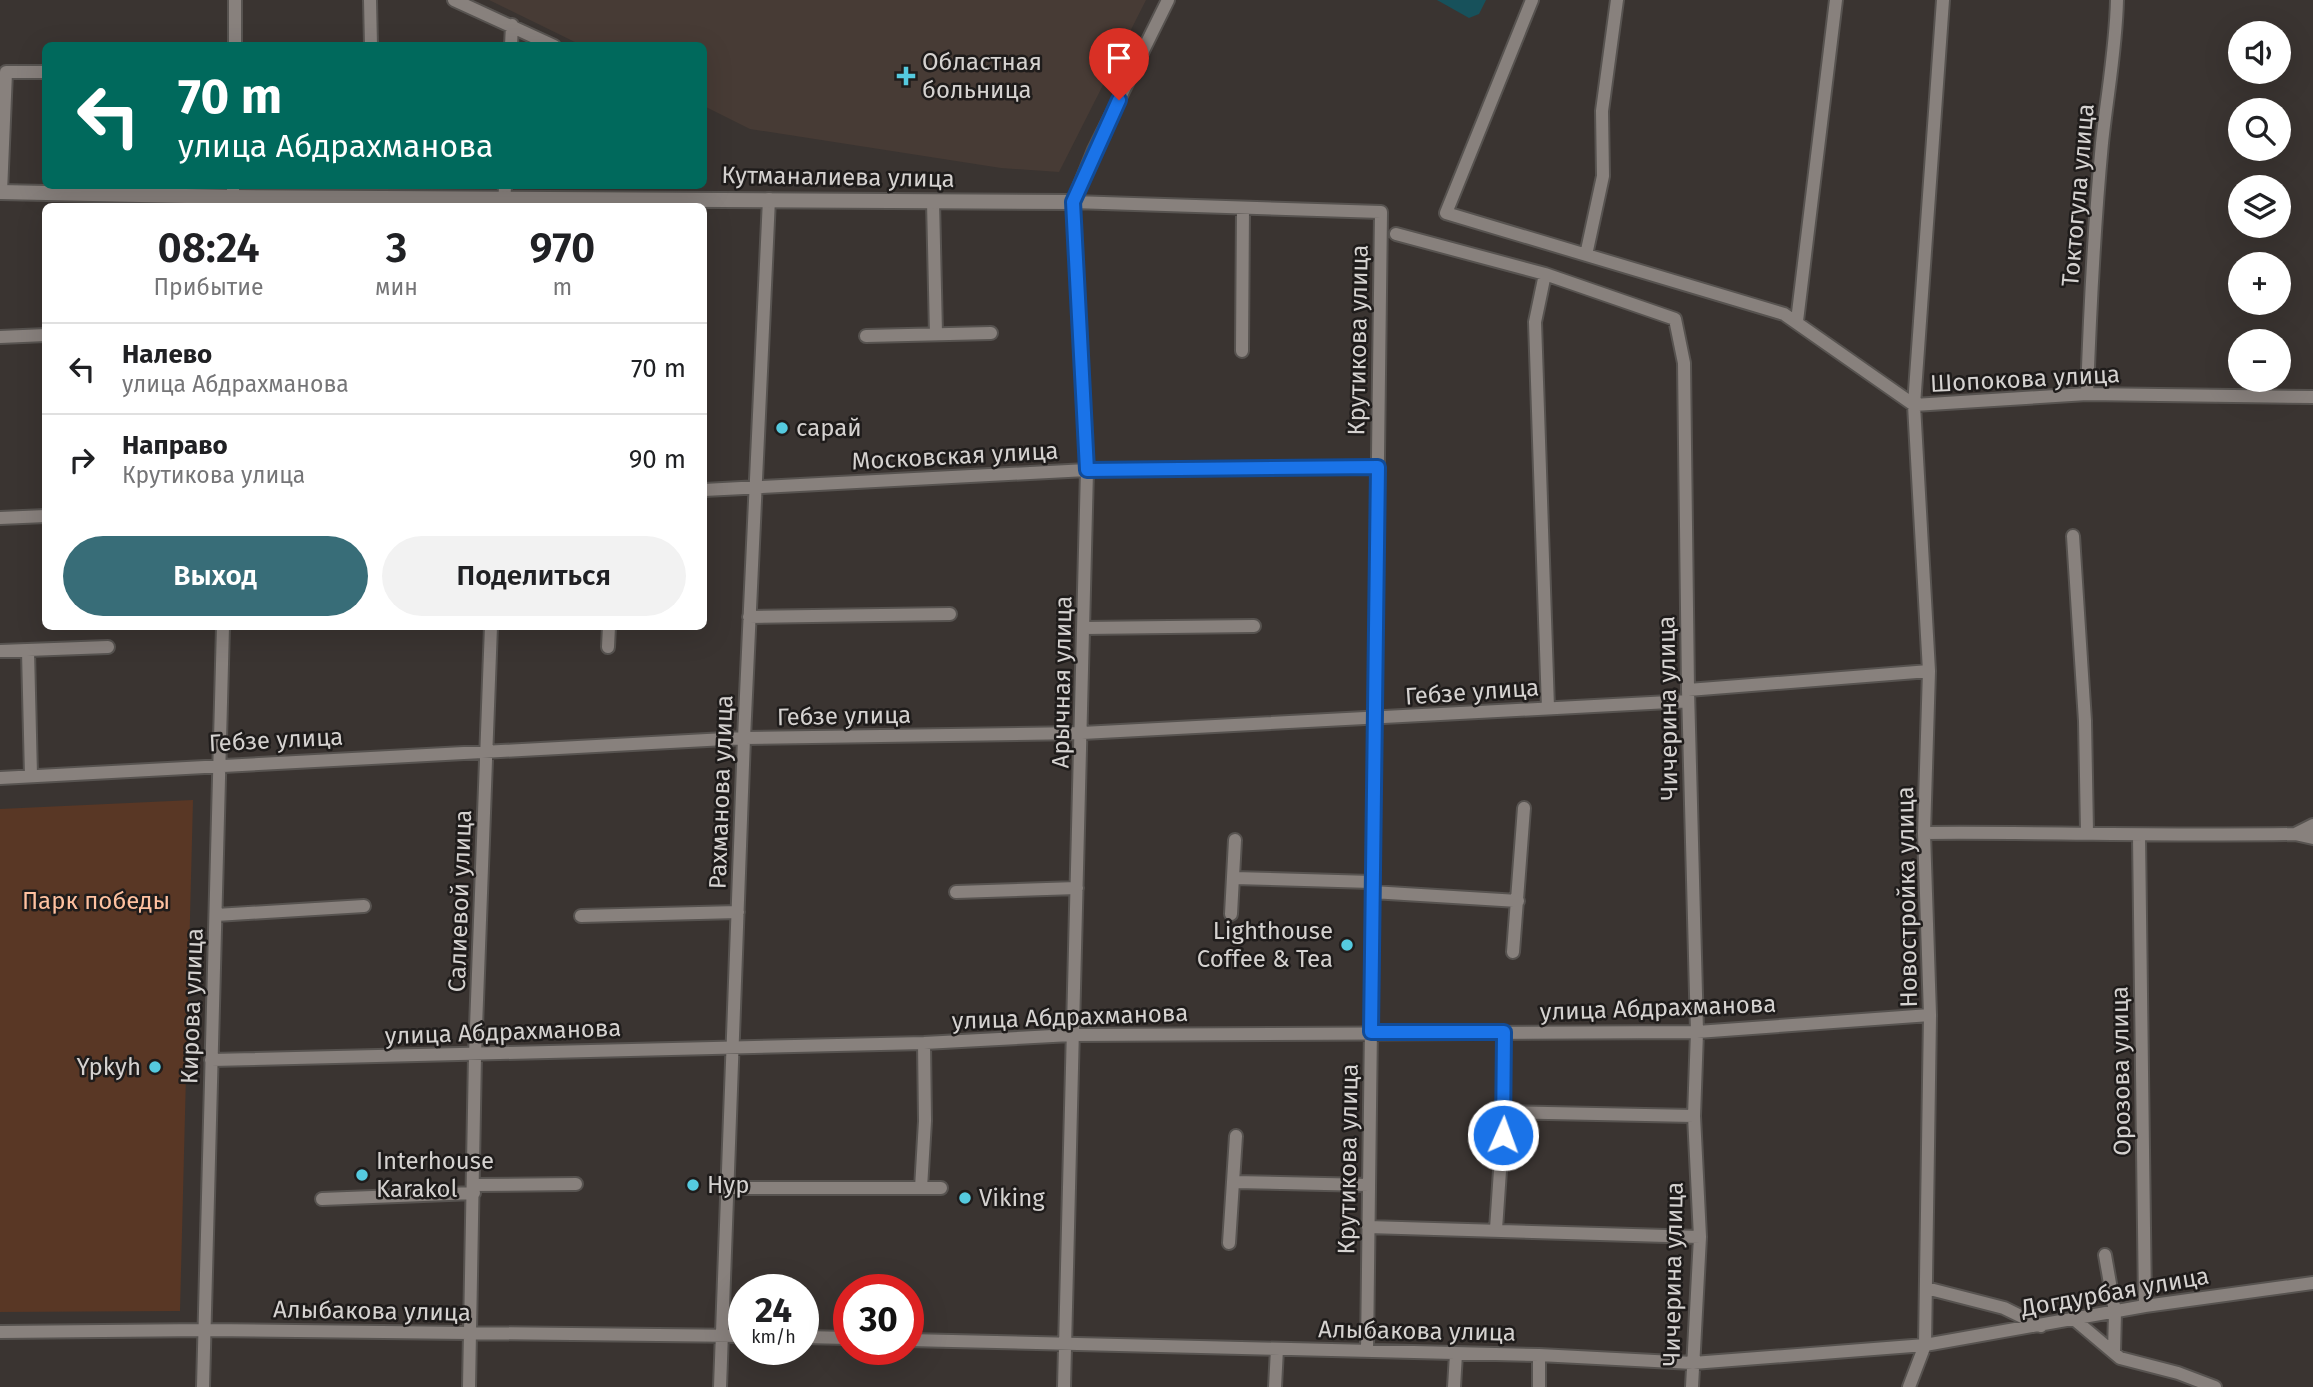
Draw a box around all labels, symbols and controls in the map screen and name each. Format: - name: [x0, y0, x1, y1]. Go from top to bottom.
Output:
- map controls: [2228, 21, 2291, 392]
- button: sound: [2228, 21, 2291, 84]
- pin: [1089, 28, 1149, 100]
- icon: arrive: [1100, 39, 1138, 77]
- place label: Областная больница: [922, 48, 1042, 104]
- marker: Областная больница: [896, 66, 916, 86]
- text: 70 m: [178, 67, 282, 126]
- icon: left: [63, 70, 154, 161]
- button: search: [2228, 98, 2291, 161]
- street label: Токтогула улица: [2056, 102, 2100, 288]
- text: улица Абдрахманова: [178, 127, 493, 165]
- street label: Кутманалиева улица: [721, 161, 955, 193]
- button: layers: [2228, 175, 2291, 238]
- text: 08:24: [157, 223, 260, 273]
- text: 3: [386, 223, 407, 273]
- text: 970: [530, 223, 595, 273]
- street label: Крутикова улица: [1342, 244, 1374, 436]
- button: +: [2228, 252, 2291, 315]
- text: Прибытие: [154, 273, 263, 301]
- text: мин: [375, 273, 418, 301]
- text: m: [553, 273, 572, 301]
- button: −: [2228, 329, 2291, 392]
- text: Налево: [122, 339, 212, 370]
- icon: left: [63, 350, 101, 388]
- text: 70 m: [631, 353, 686, 384]
- street label: Шопокова улица: [1929, 360, 2121, 398]
- text: улица Абдрахманова: [122, 370, 349, 398]
- place label: сарай: [796, 414, 862, 442]
- marker: сарай: [774, 420, 790, 436]
- text: Направо: [122, 430, 228, 461]
- street label: Московская улица: [851, 437, 1059, 475]
- icon: right: [63, 441, 101, 479]
- text: 90 m: [629, 444, 686, 475]
- text: Крутикова улица: [122, 461, 305, 489]
- button: Выход: [63, 536, 368, 616]
- button: Поделиться: [382, 536, 686, 616]
- street label: Арычная улица: [1046, 595, 1078, 769]
- street label: Чичерина улица: [1652, 615, 1684, 801]
- street label: Гебзе улица: [1404, 673, 1540, 711]
- street label: Рахманова улица: [704, 694, 738, 890]
- street label: Гебзе улица: [777, 701, 911, 731]
- street label: Гебзе улица: [208, 723, 344, 757]
- street label: Новостройка улица: [1891, 786, 1923, 1008]
- street label: Салиевой улица: [443, 809, 477, 993]
- park label: Парк победы: [22, 887, 170, 915]
- place label: Lighthouse Coffee & Tea: [1197, 917, 1333, 973]
- street label: Кирова улица: [175, 927, 209, 1085]
- marker: Lighthouse Coffee & Tea: [1339, 937, 1355, 953]
- street label: Орозова улица: [2106, 986, 2136, 1156]
- street label: улица Абдрахманова: [1539, 990, 1777, 1026]
- street label: улица Абдрахманова: [951, 999, 1189, 1035]
- street label: улица Абдрахманова: [384, 1014, 622, 1050]
- place label: Ypkyh: [77, 1053, 141, 1081]
- marker: Ypkyh: [147, 1059, 163, 1075]
- street label: Крутикова улица: [1332, 1063, 1364, 1255]
- position arrow: [1466, 1098, 1540, 1172]
- place label: Interhouse Karakol: [376, 1147, 494, 1203]
- marker: Interhouse Karakol: [354, 1167, 370, 1183]
- place label: Нур: [707, 1171, 749, 1199]
- marker: Нур: [685, 1177, 701, 1193]
- street label: Чичерина улица: [1657, 1181, 1689, 1367]
- place label: Viking: [979, 1184, 1045, 1212]
- marker: Viking: [957, 1190, 973, 1206]
- street label: Догдурбая улица: [2018, 1262, 2211, 1322]
- speed limit sign: 30: [833, 1274, 924, 1365]
- text: 24: [755, 1289, 792, 1331]
- street label: Алыбакова улица: [273, 1295, 471, 1327]
- street label: Алыбакова улица: [1318, 1315, 1516, 1347]
- text: km/h: [751, 1326, 796, 1348]

